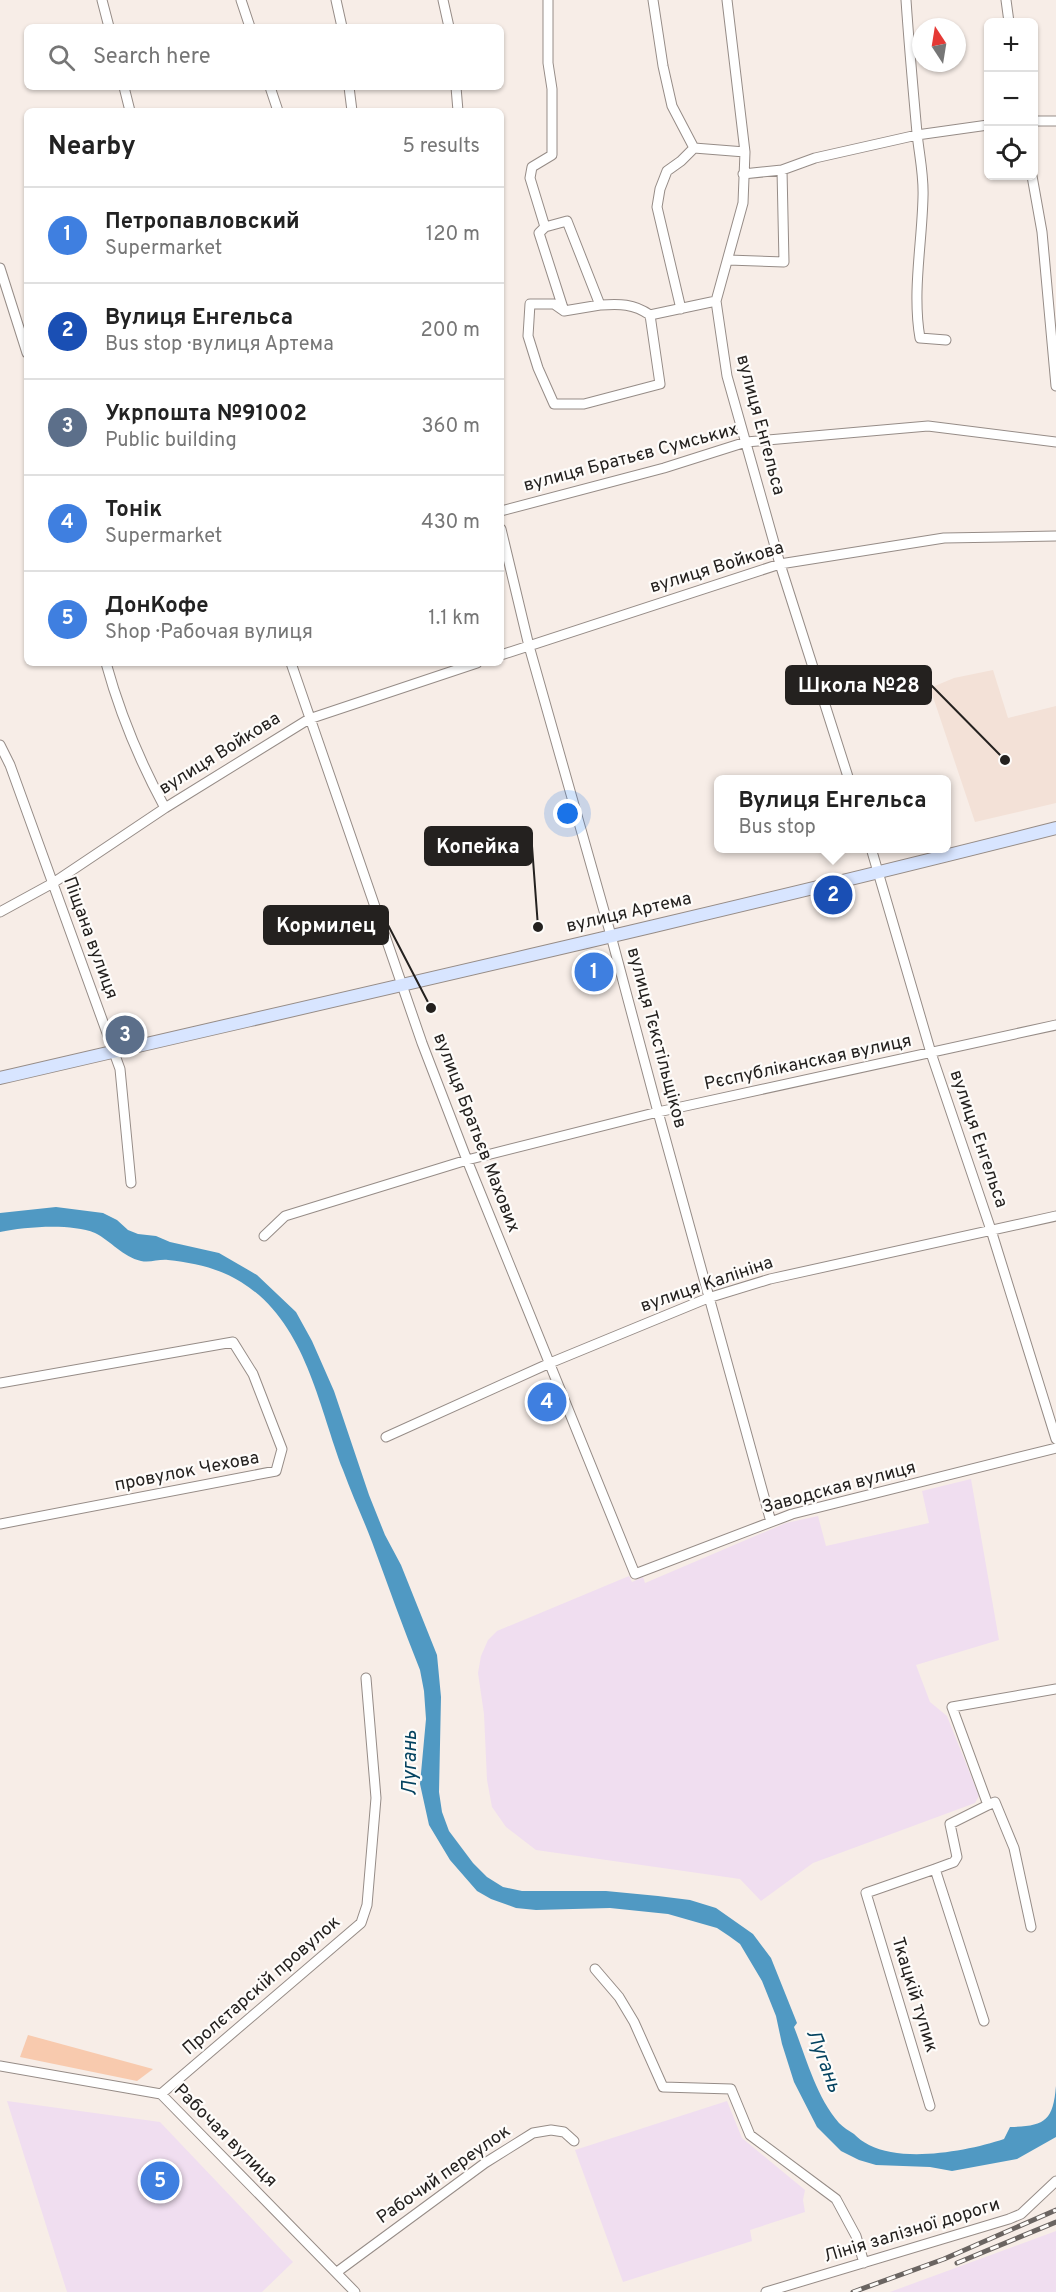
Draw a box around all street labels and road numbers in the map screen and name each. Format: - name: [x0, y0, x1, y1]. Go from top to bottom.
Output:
- street label: вулиця Енгельса: [730, 352, 790, 498]
- street label: вулиця Братьєв Сумських: [521, 418, 741, 498]
- street label: вулиця Войкова: [647, 537, 787, 599]
- street label: вулиця Войкова: [155, 707, 285, 801]
- street label: Піщана вулиця: [57, 874, 123, 1002]
- street label: вулиця Артема: [564, 887, 694, 939]
- street label: вулиця Тєкстільщіков: [621, 945, 691, 1131]
- street label: вулиця Братьєв Махових: [427, 1030, 525, 1236]
- street label: Рєспубліканская вулиця: [702, 1030, 914, 1096]
- street label: вулиця Енгельса: [944, 1067, 1012, 1211]
- street label: вулиця Калініна: [638, 1252, 776, 1318]
- street label: провулок Чехова: [113, 1447, 261, 1497]
- street label: Заводская вулиця: [760, 1456, 918, 1520]
- street label: Пролєтарскій провулок: [178, 1911, 346, 2061]
- street label: Ткацкій тупик: [886, 1935, 942, 2055]
- street label: Рабочая вулиця: [168, 2079, 282, 2193]
- street label: Рабочий переулок: [373, 2120, 515, 2230]
- street label: Лінія залізної дороги: [821, 2193, 1003, 2269]

